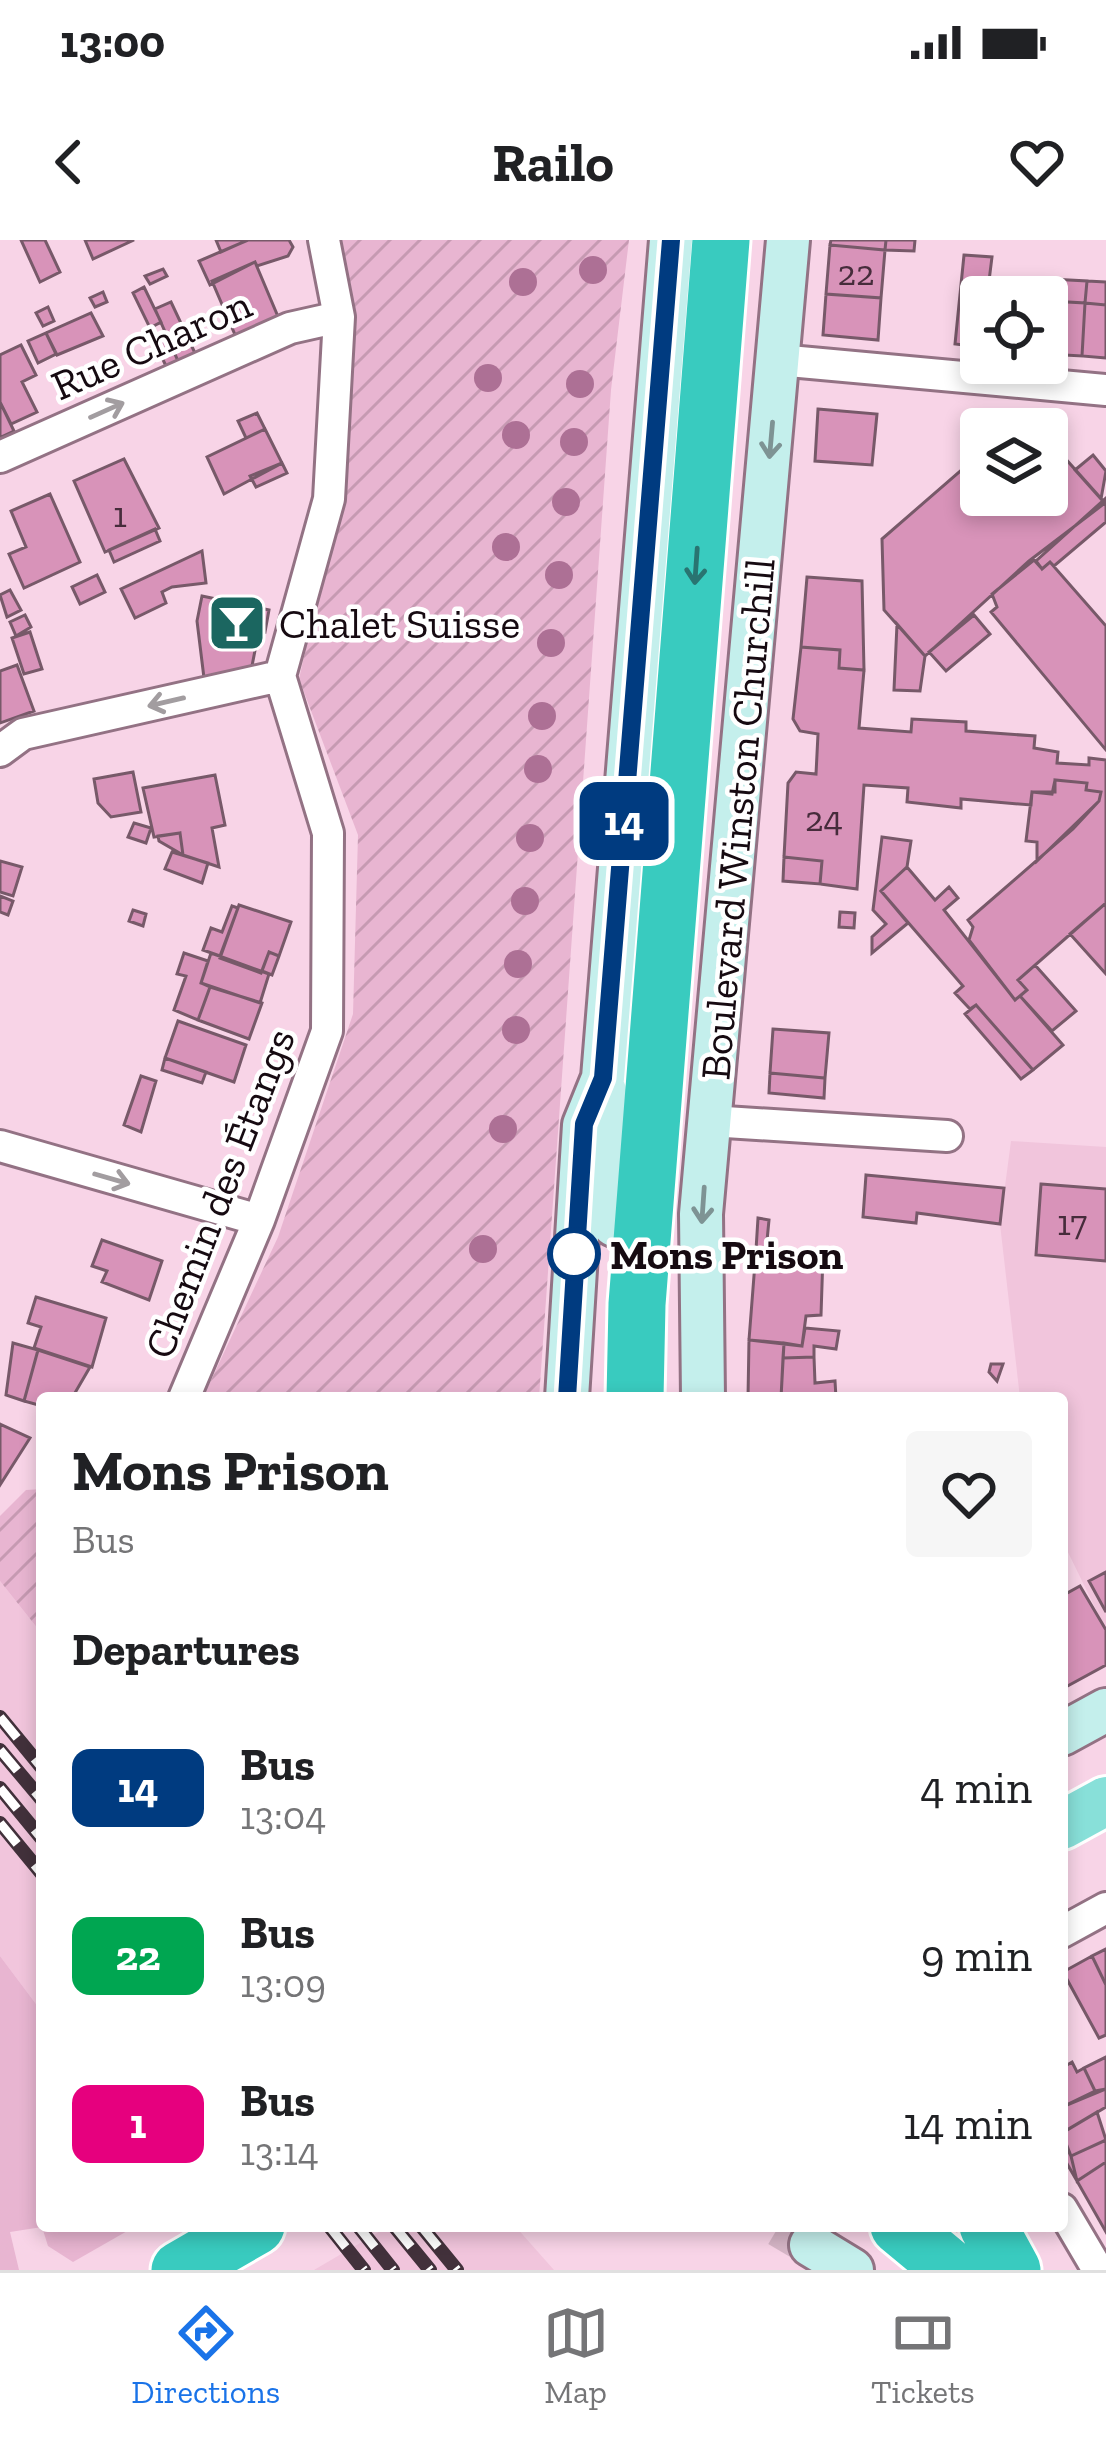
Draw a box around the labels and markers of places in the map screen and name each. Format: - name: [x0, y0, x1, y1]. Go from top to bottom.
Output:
- bar icon: Chalet Suisse: [206, 592, 268, 654]
- place label: Chalet Suisse: [279, 598, 520, 649]
- marker: Mons Prison: [549, 1229, 599, 1279]
- place label: Mons Prison: [610, 1229, 843, 1280]

